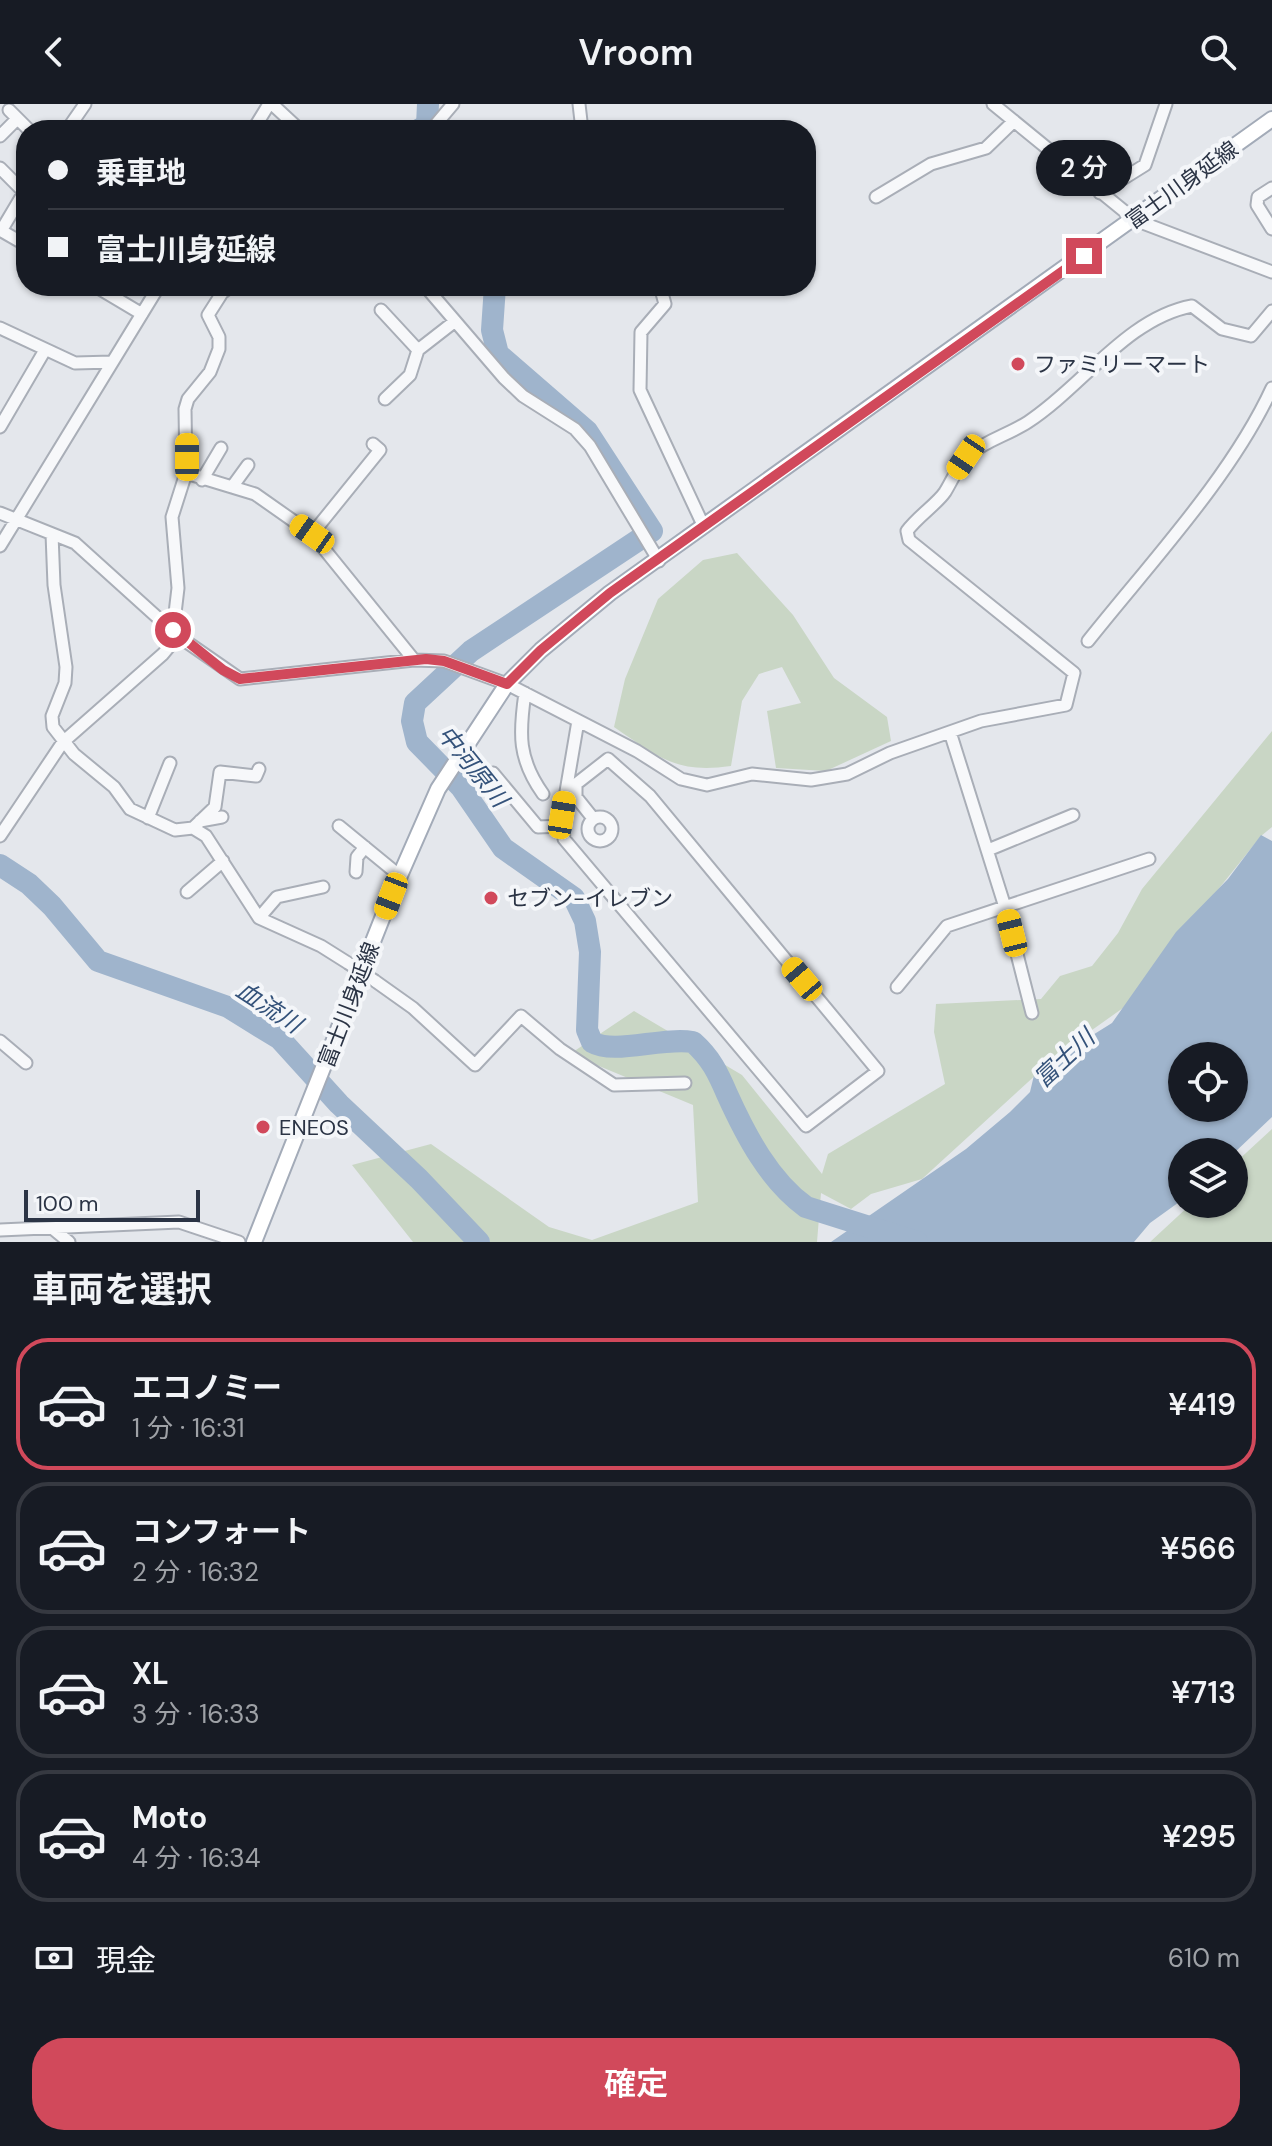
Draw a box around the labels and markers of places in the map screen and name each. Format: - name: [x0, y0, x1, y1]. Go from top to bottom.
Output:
- place label: ファミリーマート: [1034, 350, 1210, 379]
- marker: ファミリーマート: [1009, 355, 1027, 373]
- place label: セブン-イレブン: [507, 884, 673, 913]
- marker: セブン-イレブン: [482, 889, 500, 907]
- place label: ENEOS: [279, 1113, 349, 1142]
- marker: ENEOS: [254, 1118, 272, 1136]

